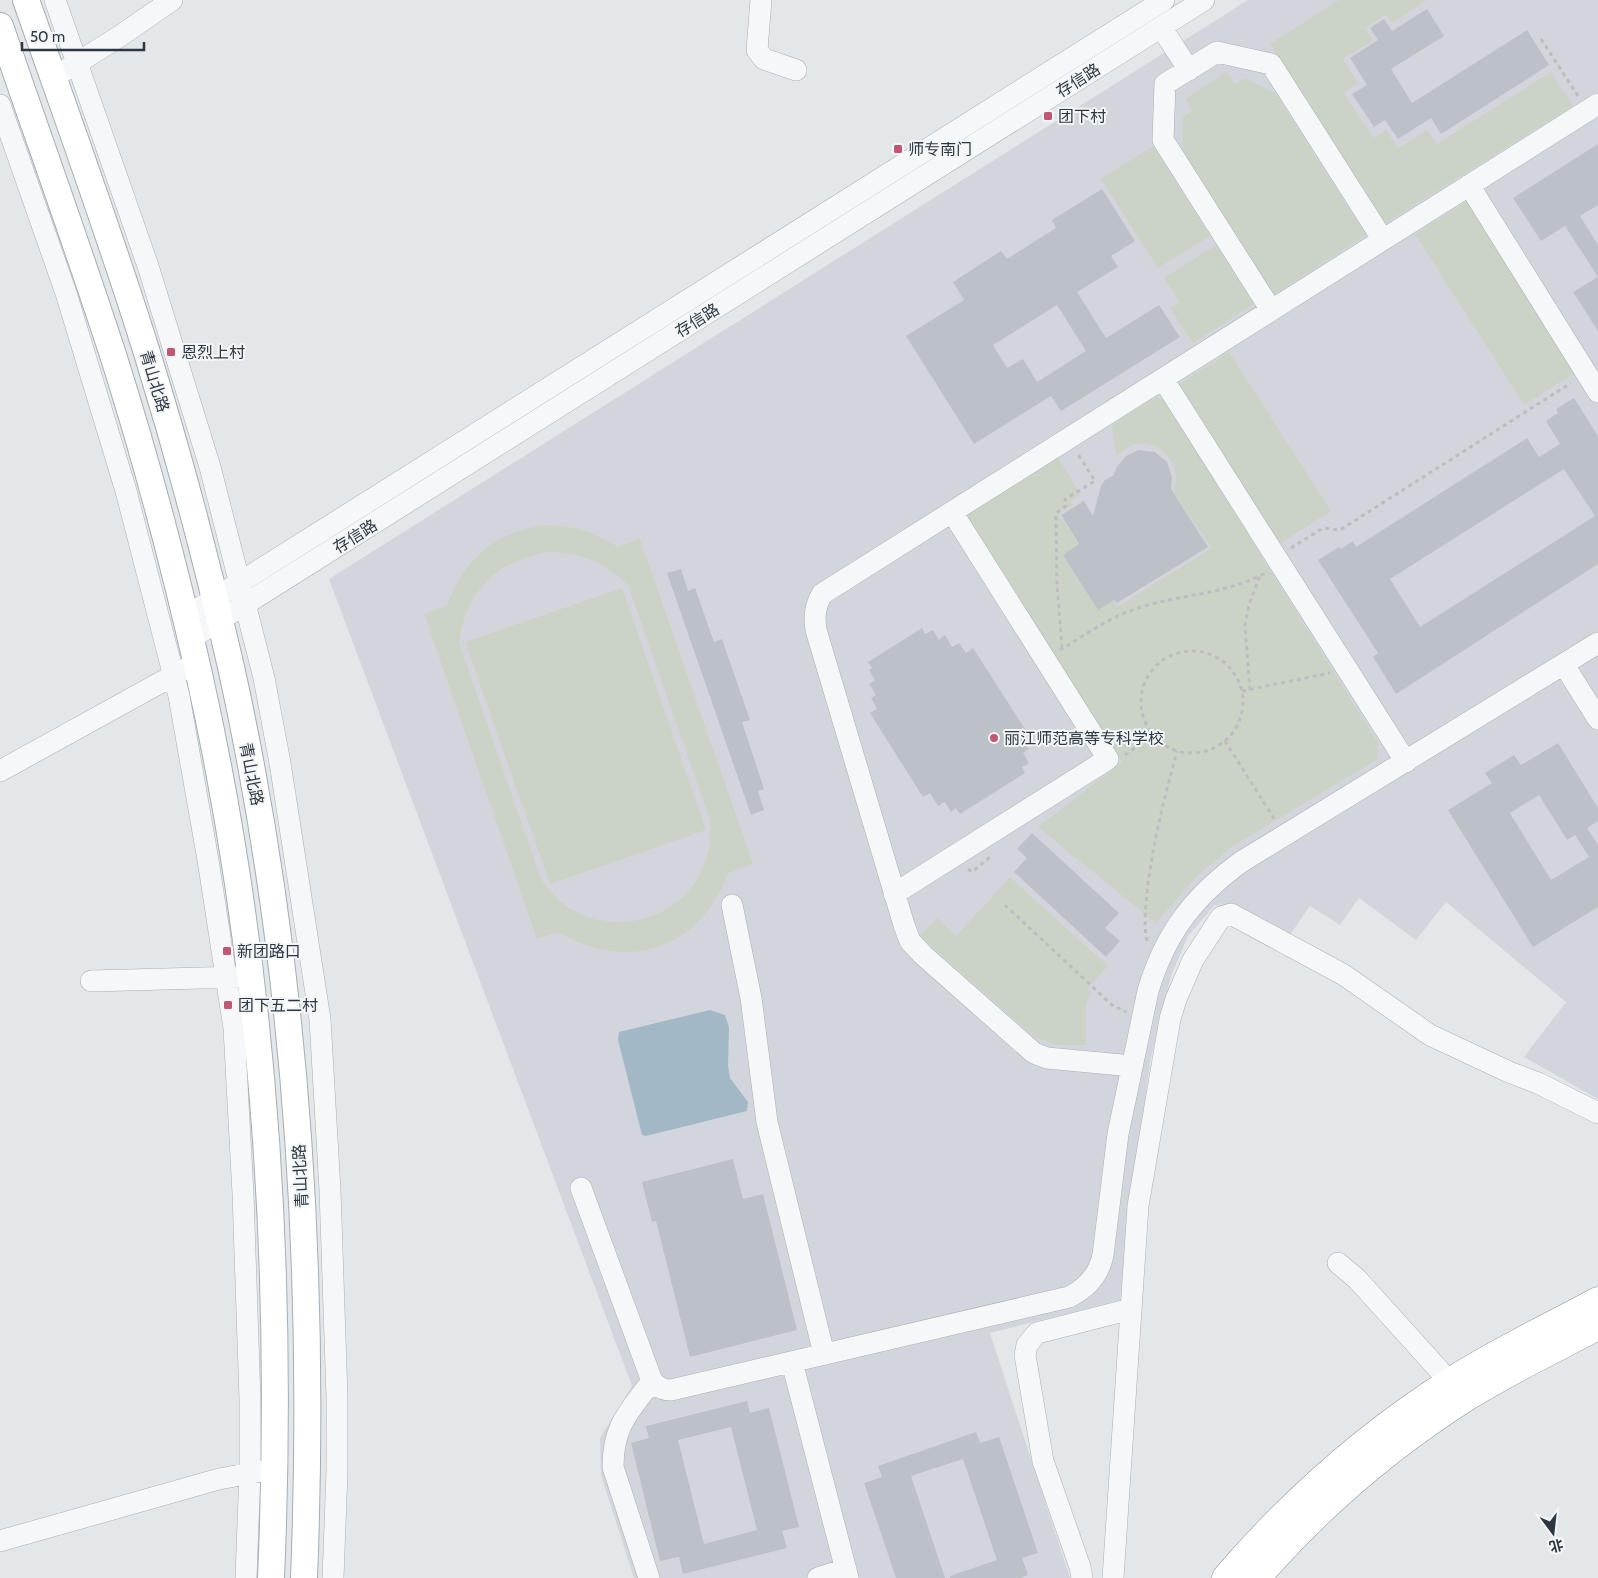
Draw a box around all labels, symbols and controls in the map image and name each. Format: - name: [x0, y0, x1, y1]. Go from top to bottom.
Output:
- scale bar: [22, 20, 145, 52]
- text: 50 m: [30, 28, 65, 46]
- street label: 存信路: [1053, 60, 1104, 101]
- place label: 团下村: [1058, 107, 1106, 126]
- marker: 团下村: [1042, 110, 1054, 122]
- place label: 师专南门: [908, 140, 972, 159]
- marker: 师专南门: [892, 143, 904, 155]
- street label: 存信路: [672, 300, 723, 341]
- place label: 恩烈上村: [181, 343, 245, 362]
- marker: 恩烈上村: [165, 346, 177, 358]
- street label: 青山北路: [136, 348, 173, 415]
- street label: 存信路: [330, 516, 381, 557]
- place label: 丽江师范高等专科学校: [1004, 729, 1164, 748]
- marker: 丽江师范高等专科学校: [988, 732, 1000, 744]
- street label: 青山北路: [236, 741, 267, 807]
- place label: 新团路口: [237, 942, 301, 961]
- marker: 新团路口: [221, 945, 233, 957]
- place label: 团下五二村: [238, 996, 318, 1015]
- marker: 团下五二村: [222, 999, 234, 1011]
- street label: 青山北路: [289, 1144, 312, 1208]
- north arrow: [1528, 1508, 1578, 1558]
- text: 北: [1547, 1535, 1565, 1556]

